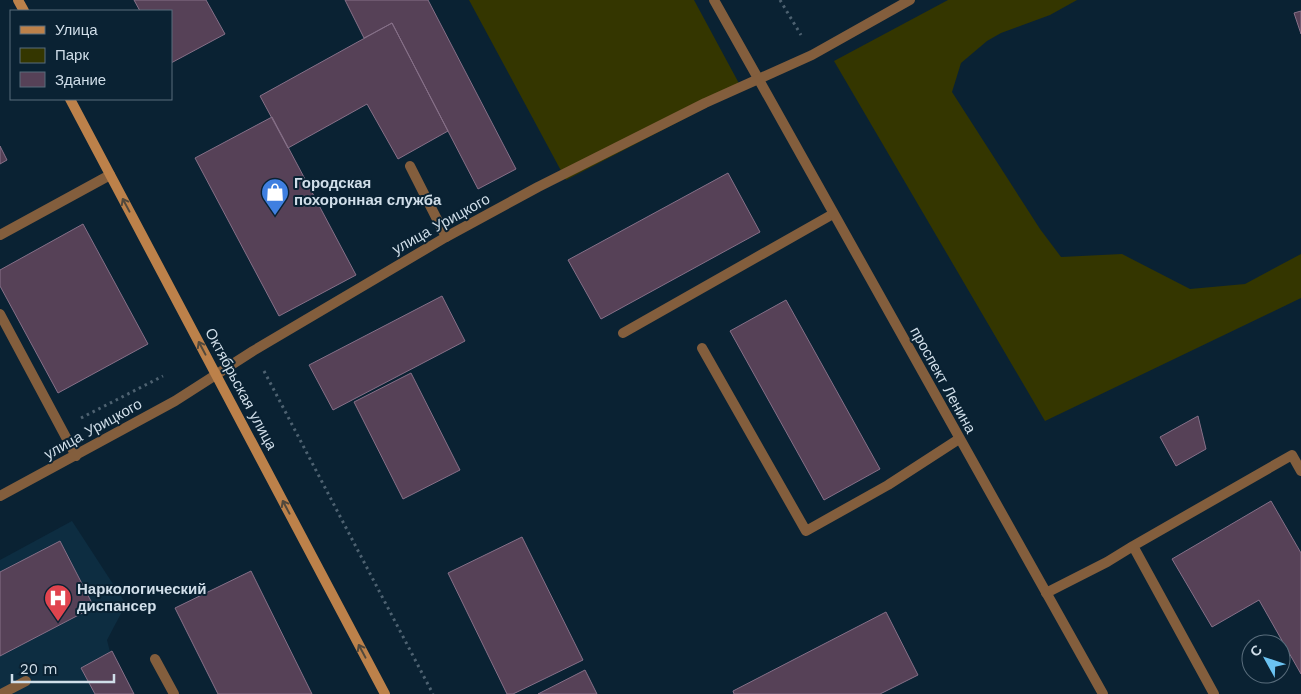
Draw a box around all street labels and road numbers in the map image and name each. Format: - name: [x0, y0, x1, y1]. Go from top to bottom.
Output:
- street label: улица Урицкого: [389, 190, 493, 258]
- street label: проспект Ленина: [906, 324, 980, 437]
- street label: Октябрьская улица: [201, 325, 281, 454]
- street label: улица Урицкого: [41, 395, 145, 463]

